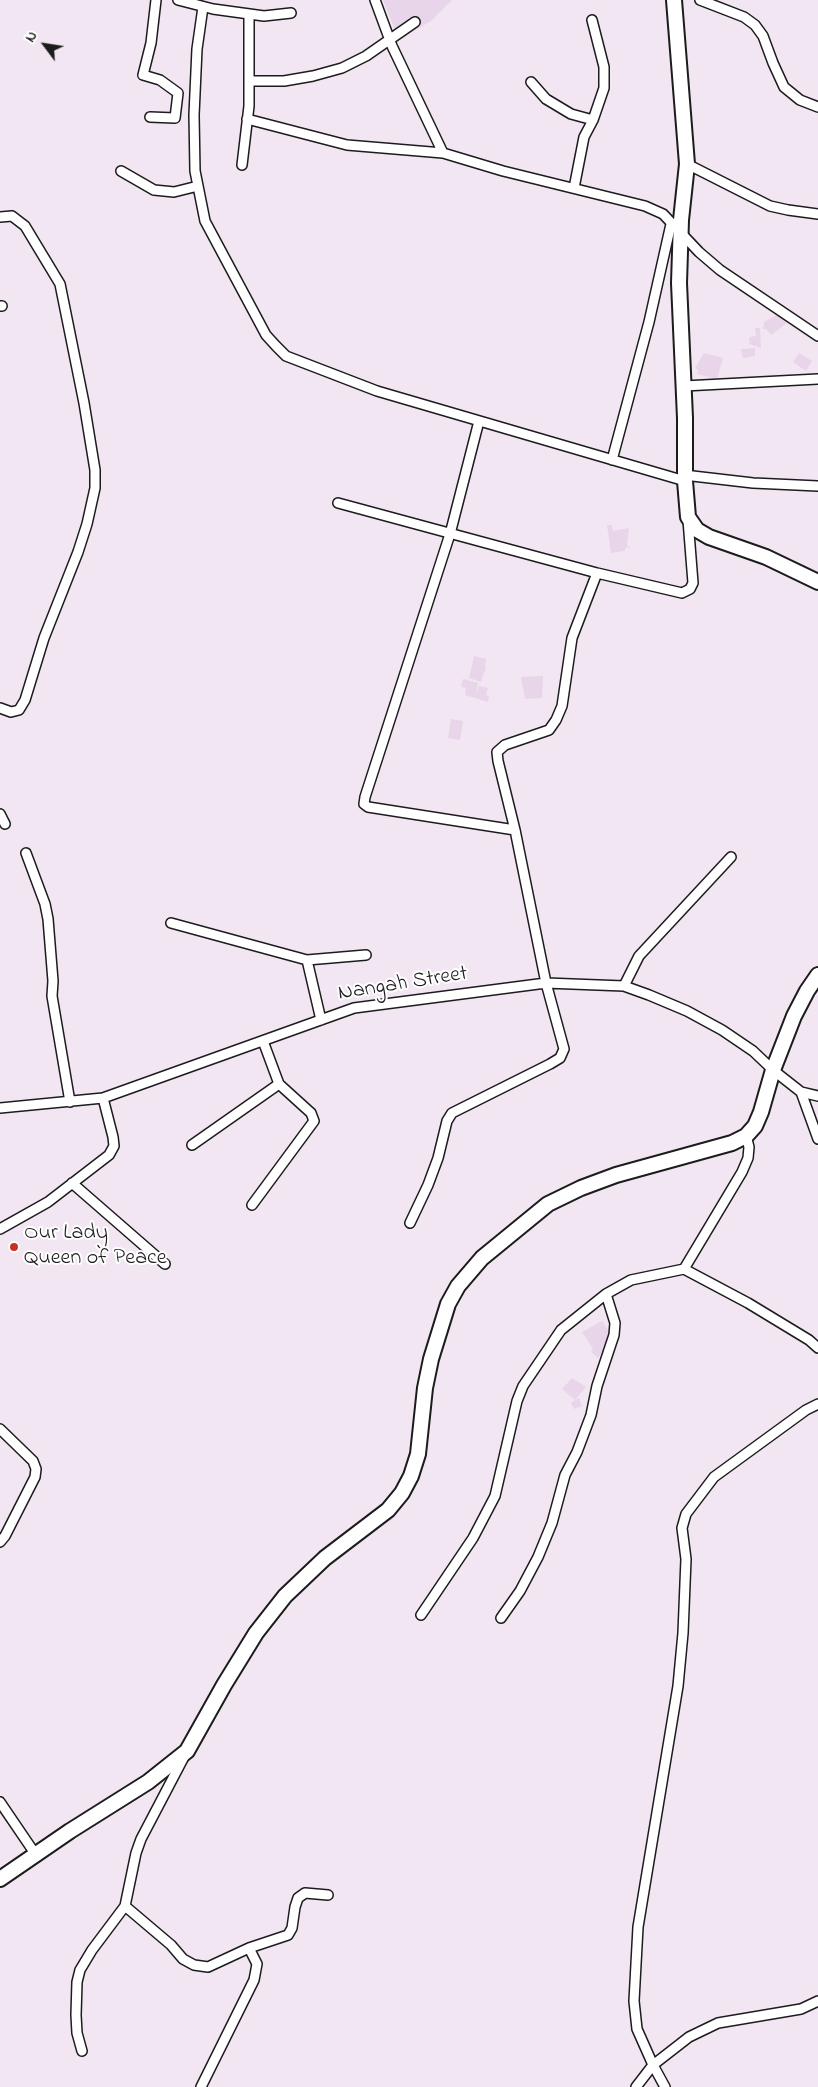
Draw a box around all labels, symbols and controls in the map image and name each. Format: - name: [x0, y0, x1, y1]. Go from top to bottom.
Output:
- north arrow: [20, 20, 70, 70]
- text: N: [20, 28, 43, 46]
- street label: Nangah Street: [336, 962, 470, 1008]
- place label: Our Lady Queen of Peace: [24, 1221, 167, 1272]
- marker: Our Lady Queen of Peace: [8, 1241, 20, 1253]

